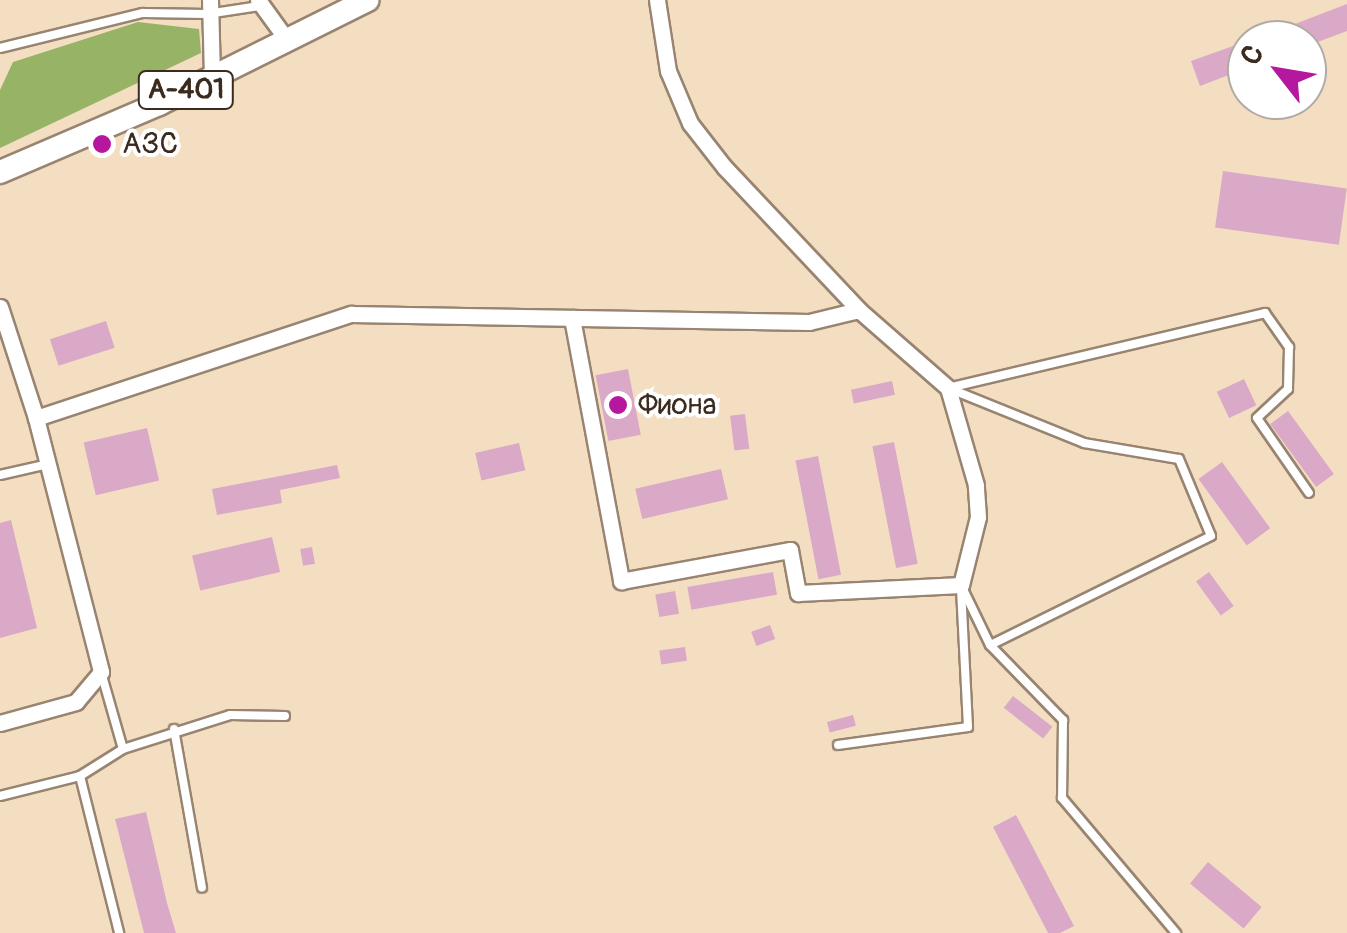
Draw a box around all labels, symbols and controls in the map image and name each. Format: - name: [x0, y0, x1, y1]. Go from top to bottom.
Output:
- north arrow: [1227, 20, 1327, 120]
- text: С: [1233, 39, 1272, 72]
- road number: А-401: [136, 67, 236, 113]
- place label: АЗС: [122, 126, 178, 162]
- marker: АЗС: [91, 133, 113, 155]
- place label: Фиона: [638, 387, 716, 423]
- marker: Фиона: [607, 394, 629, 416]

